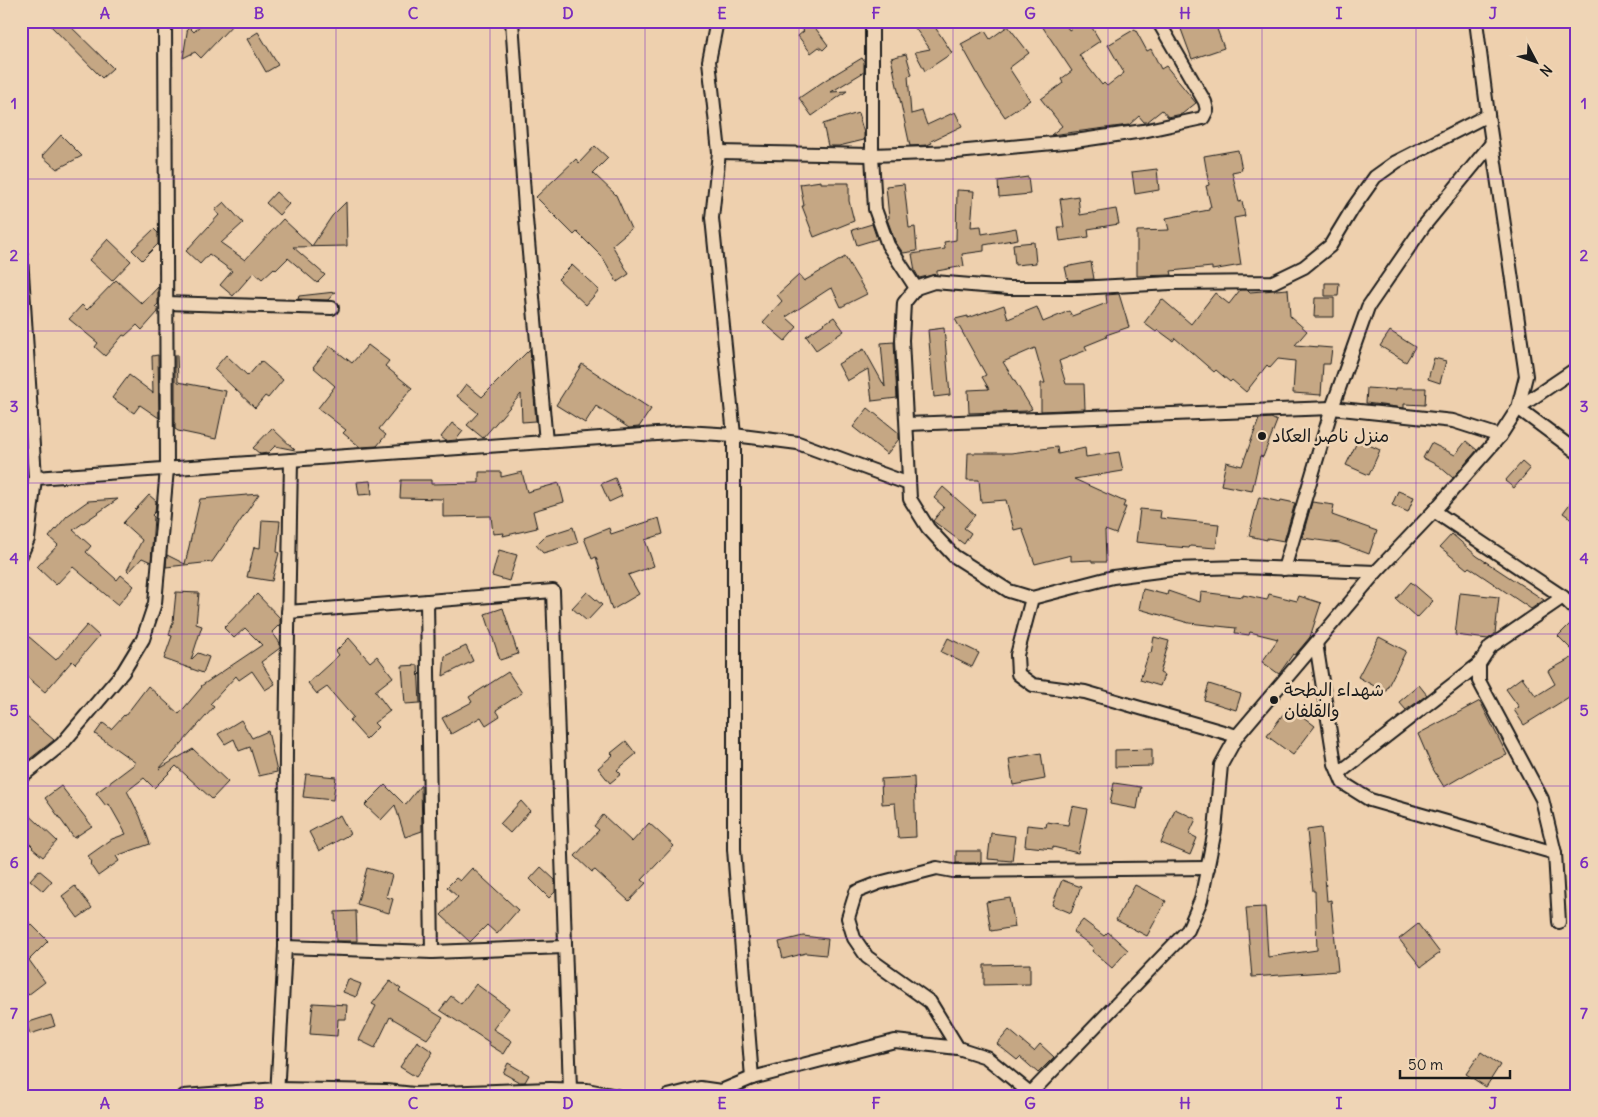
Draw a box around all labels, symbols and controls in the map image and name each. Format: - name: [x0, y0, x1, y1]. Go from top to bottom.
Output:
- text: A: [100, 3, 110, 23]
- text: B: [254, 3, 265, 23]
- text: C: [408, 3, 419, 23]
- text: D: [562, 3, 574, 23]
- text: E: [717, 3, 727, 23]
- text: F: [871, 3, 881, 23]
- text: G: [1024, 3, 1036, 23]
- text: H: [1179, 3, 1191, 23]
- text: I: [1336, 3, 1343, 23]
- text: J: [1489, 3, 1498, 23]
- north arrow: [1510, 38, 1560, 88]
- text: N: [1536, 61, 1556, 80]
- text: 1: [11, 93, 17, 113]
- text: 1: [1581, 93, 1587, 113]
- text: 2: [10, 245, 19, 265]
- text: 2: [1580, 245, 1589, 265]
- text: 3: [9, 396, 19, 416]
- text: 3: [1579, 396, 1589, 416]
- place label: منزل ناصر العكاد: [1272, 424, 1389, 447]
- marker: منزل ناصر العكاد: [1256, 430, 1268, 442]
- text: 4: [9, 548, 19, 568]
- text: 4: [1579, 548, 1589, 568]
- place label: شهداء البطحة والقلفان: [1284, 678, 1384, 722]
- marker: شهداء البطحة والقلفان: [1268, 694, 1280, 706]
- text: 5: [9, 700, 19, 720]
- text: 5: [1579, 700, 1589, 720]
- text: 6: [9, 852, 19, 872]
- text: 6: [1579, 852, 1589, 872]
- text: 7: [10, 1003, 18, 1023]
- text: 7: [1580, 1003, 1588, 1023]
- scale bar: [1400, 1047, 1510, 1079]
- text: 50 m: [1408, 1055, 1443, 1074]
- text: A: [100, 1093, 110, 1113]
- text: B: [254, 1093, 265, 1113]
- text: C: [408, 1093, 419, 1113]
- text: D: [562, 1093, 574, 1113]
- text: E: [717, 1093, 727, 1113]
- text: F: [871, 1093, 881, 1113]
- text: G: [1024, 1093, 1036, 1113]
- text: H: [1179, 1093, 1191, 1113]
- text: I: [1336, 1093, 1343, 1113]
- text: J: [1489, 1093, 1498, 1113]

